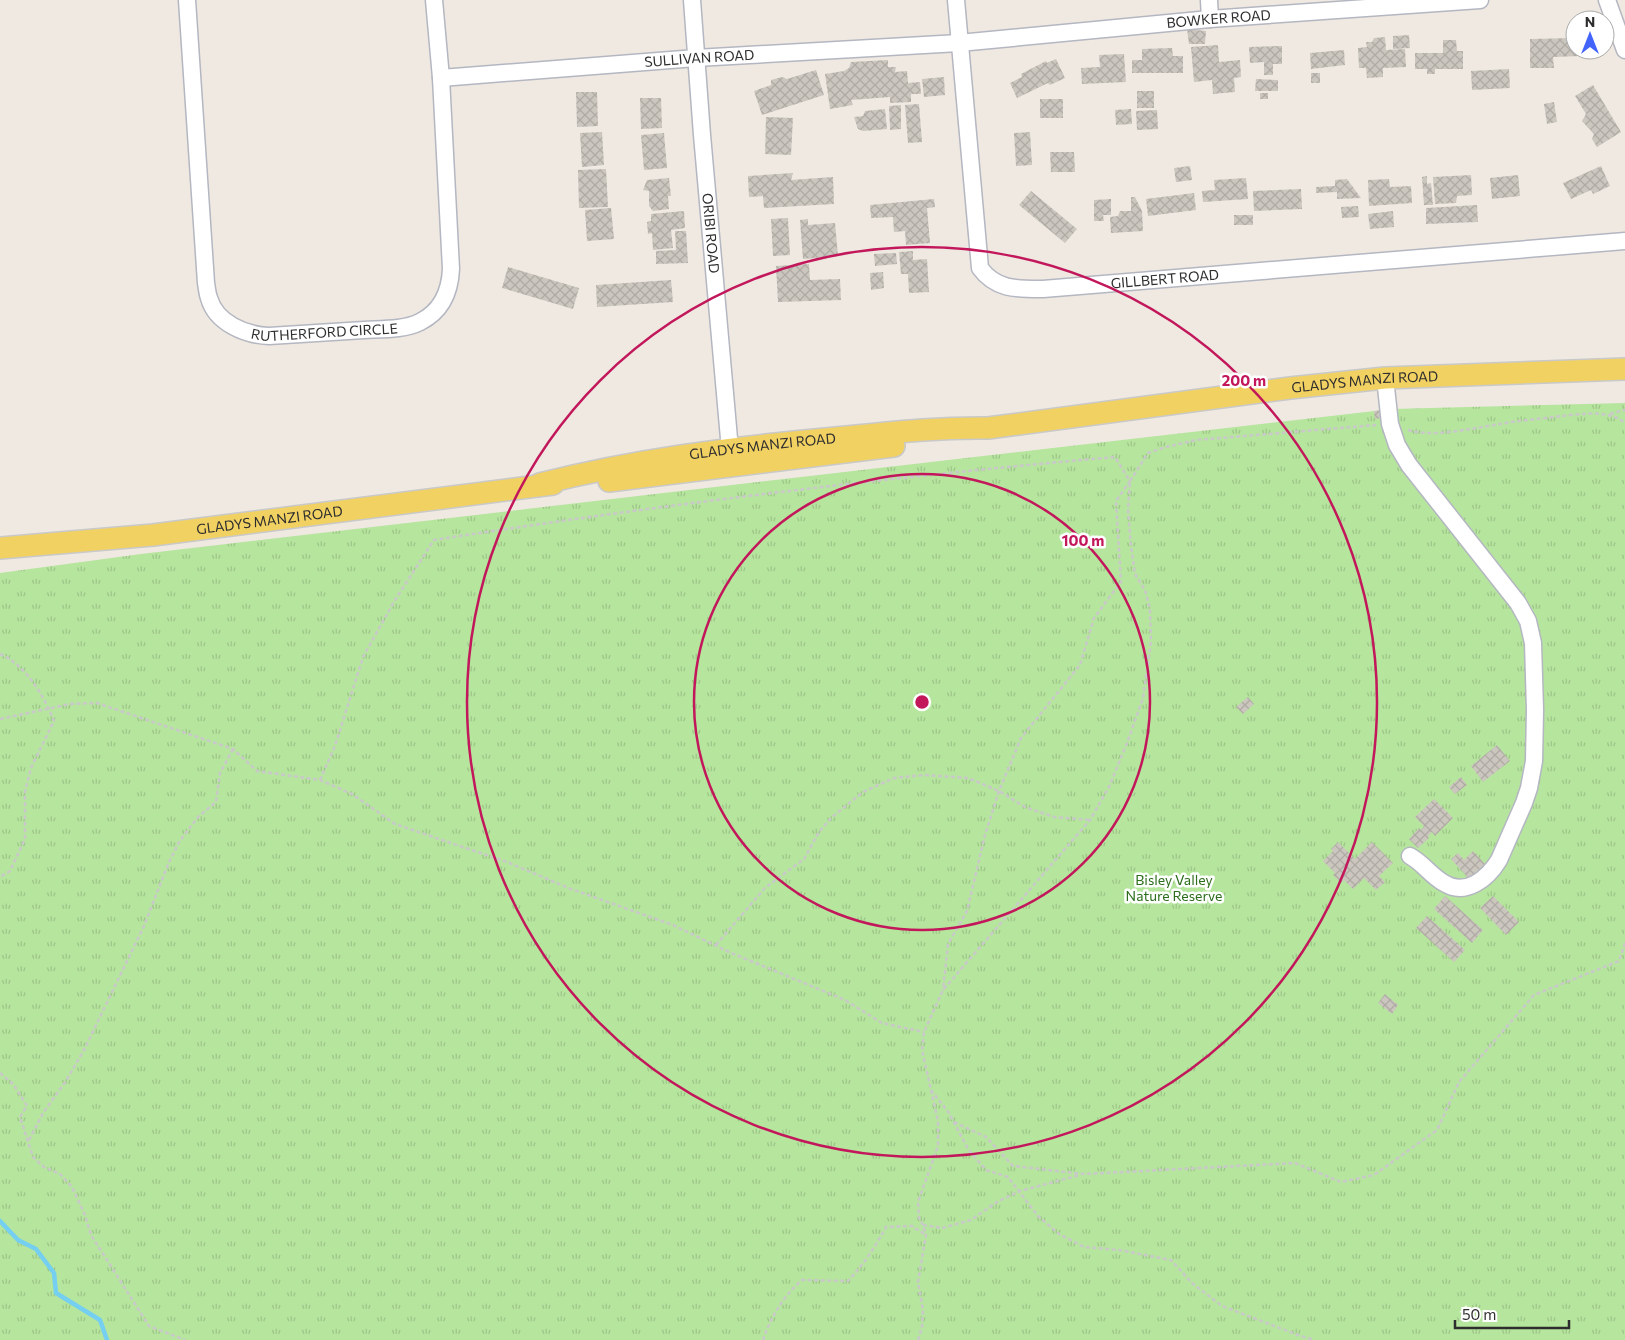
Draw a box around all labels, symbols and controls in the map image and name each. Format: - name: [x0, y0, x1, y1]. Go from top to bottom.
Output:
- street label: BOWKER ROAD: [1166, 6, 1271, 31]
- north arrow: [1565, 10, 1615, 60]
- text: N: [1585, 13, 1595, 30]
- street label: SULLIVAN ROAD: [644, 46, 755, 70]
- street label: ORIBI ROAD: [699, 192, 723, 274]
- street label: GILLBERT ROAD: [1110, 266, 1220, 291]
- street label: RUTHERFORD CIRCLE: [250, 319, 398, 344]
- street label: GLADYS MANZI ROAD: [1290, 367, 1438, 396]
- text: 200 m: [1222, 371, 1266, 389]
- street label: GLADYS MANZI ROAD: [688, 429, 836, 463]
- street label: GLADYS MANZI ROAD: [195, 502, 344, 537]
- text: 100 m: [1062, 531, 1104, 549]
- centre of rings: [913, 693, 931, 711]
- park label: Bisley Valley Nature Reserve: [1126, 871, 1222, 904]
- scale bar: [1455, 1298, 1569, 1330]
- text: 50 m: [1462, 1305, 1496, 1323]

